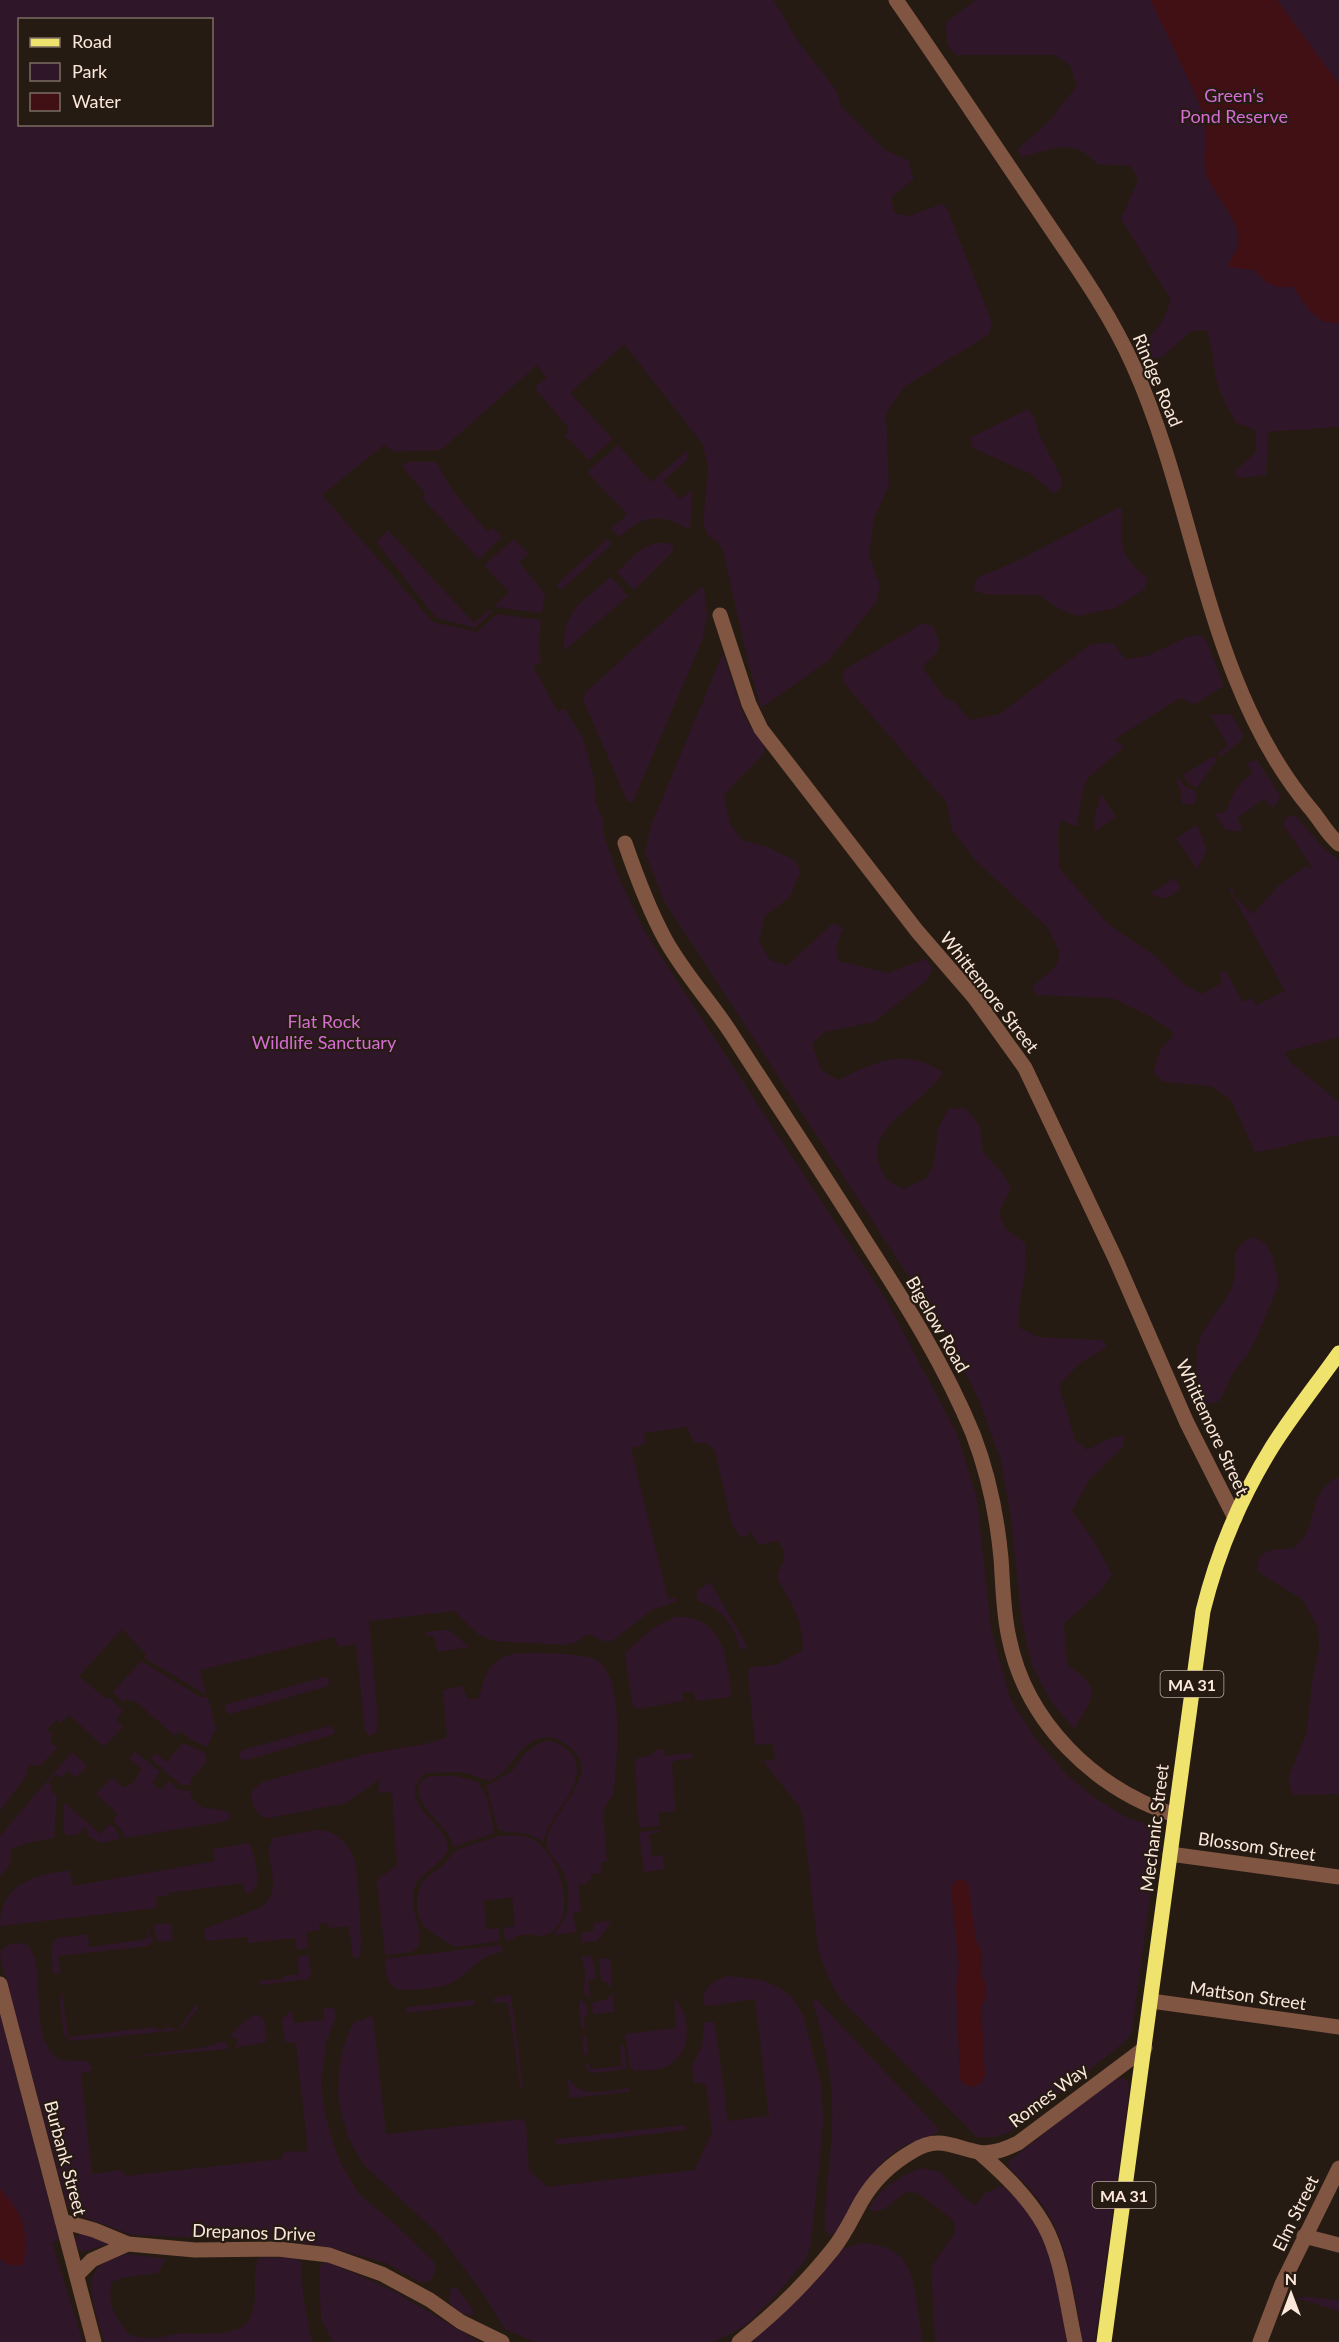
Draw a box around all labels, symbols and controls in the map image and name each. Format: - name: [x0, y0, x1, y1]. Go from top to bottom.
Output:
- legend: [18, 18, 213, 126]
- text: Road: [72, 30, 112, 52]
- text: Park: [72, 60, 108, 82]
- park label: Green's Pond Reserve: [1180, 84, 1288, 127]
- text: Water: [72, 90, 121, 112]
- street label: Rindge Road: [1129, 330, 1187, 430]
- street label: Whittemore Street: [936, 927, 1044, 1057]
- park label: Flat Rock Wildlife Sanctuary: [252, 1010, 397, 1053]
- street label: Bigelow Road: [902, 1272, 974, 1376]
- street label: Whittemore Street: [1172, 1356, 1254, 1499]
- road number: MA 31: [1160, 1671, 1224, 1697]
- street label: Mechanic Street: [1135, 1762, 1173, 1893]
- street label: Blossom Street: [1197, 1827, 1318, 1865]
- street label: Mattson Street: [1188, 1976, 1308, 2014]
- street label: Romes Way: [1004, 2058, 1092, 2132]
- street label: Burbank Street: [40, 2098, 92, 2218]
- street label: Elm Street: [1267, 2171, 1323, 2254]
- road number: MA 31: [1092, 2182, 1156, 2208]
- street label: Drepanos Drive: [192, 2219, 316, 2245]
- north arrow: [1261, 2264, 1321, 2324]
- text: N: [1285, 2269, 1297, 2288]

